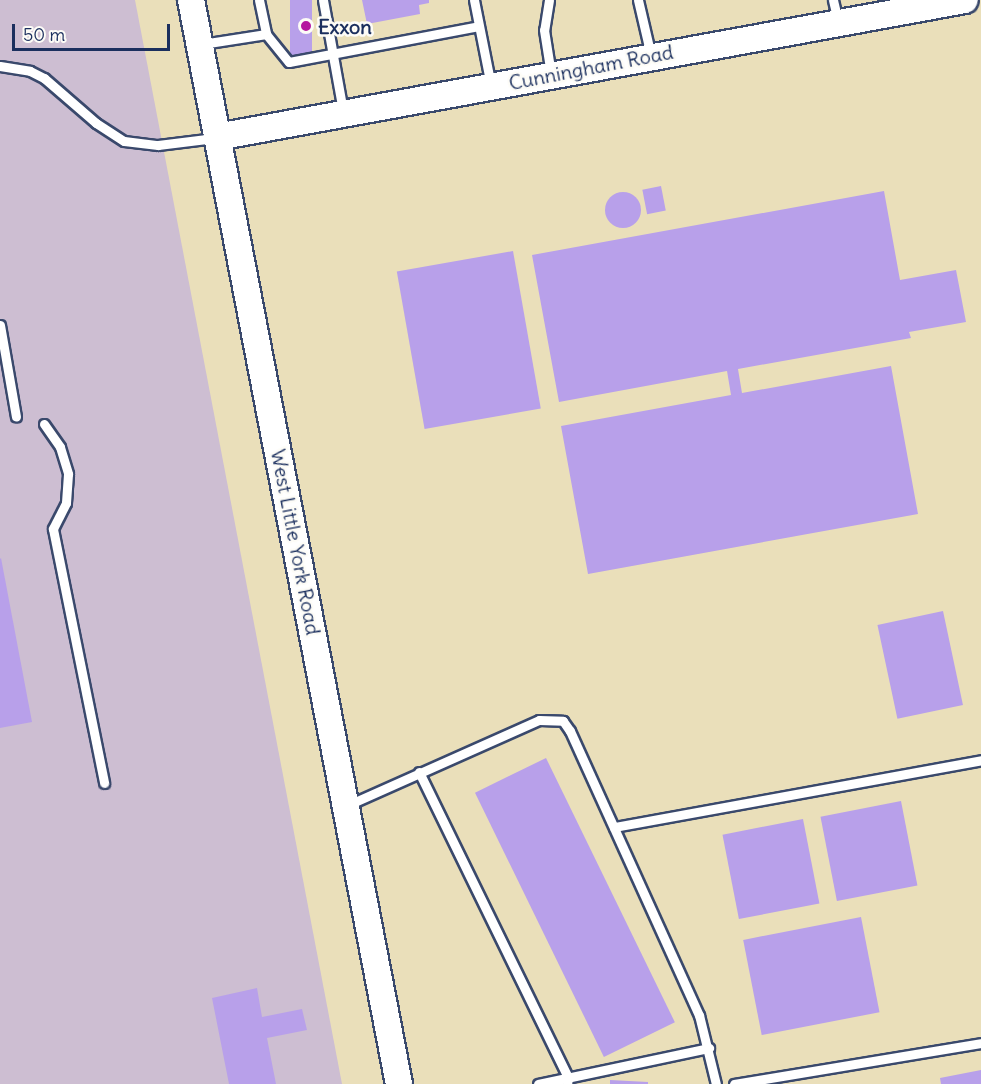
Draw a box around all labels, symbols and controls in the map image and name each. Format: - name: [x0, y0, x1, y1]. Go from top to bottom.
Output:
- scale bar: [15, 12, 172, 50]
- place label: Exxon: [318, 14, 372, 38]
- marker: Exxon: [299, 19, 313, 33]
- text: 50 m: [23, 23, 65, 46]
- street label: Cunningham Road: [507, 39, 675, 95]
- street label: West Little York Road: [266, 447, 326, 637]

